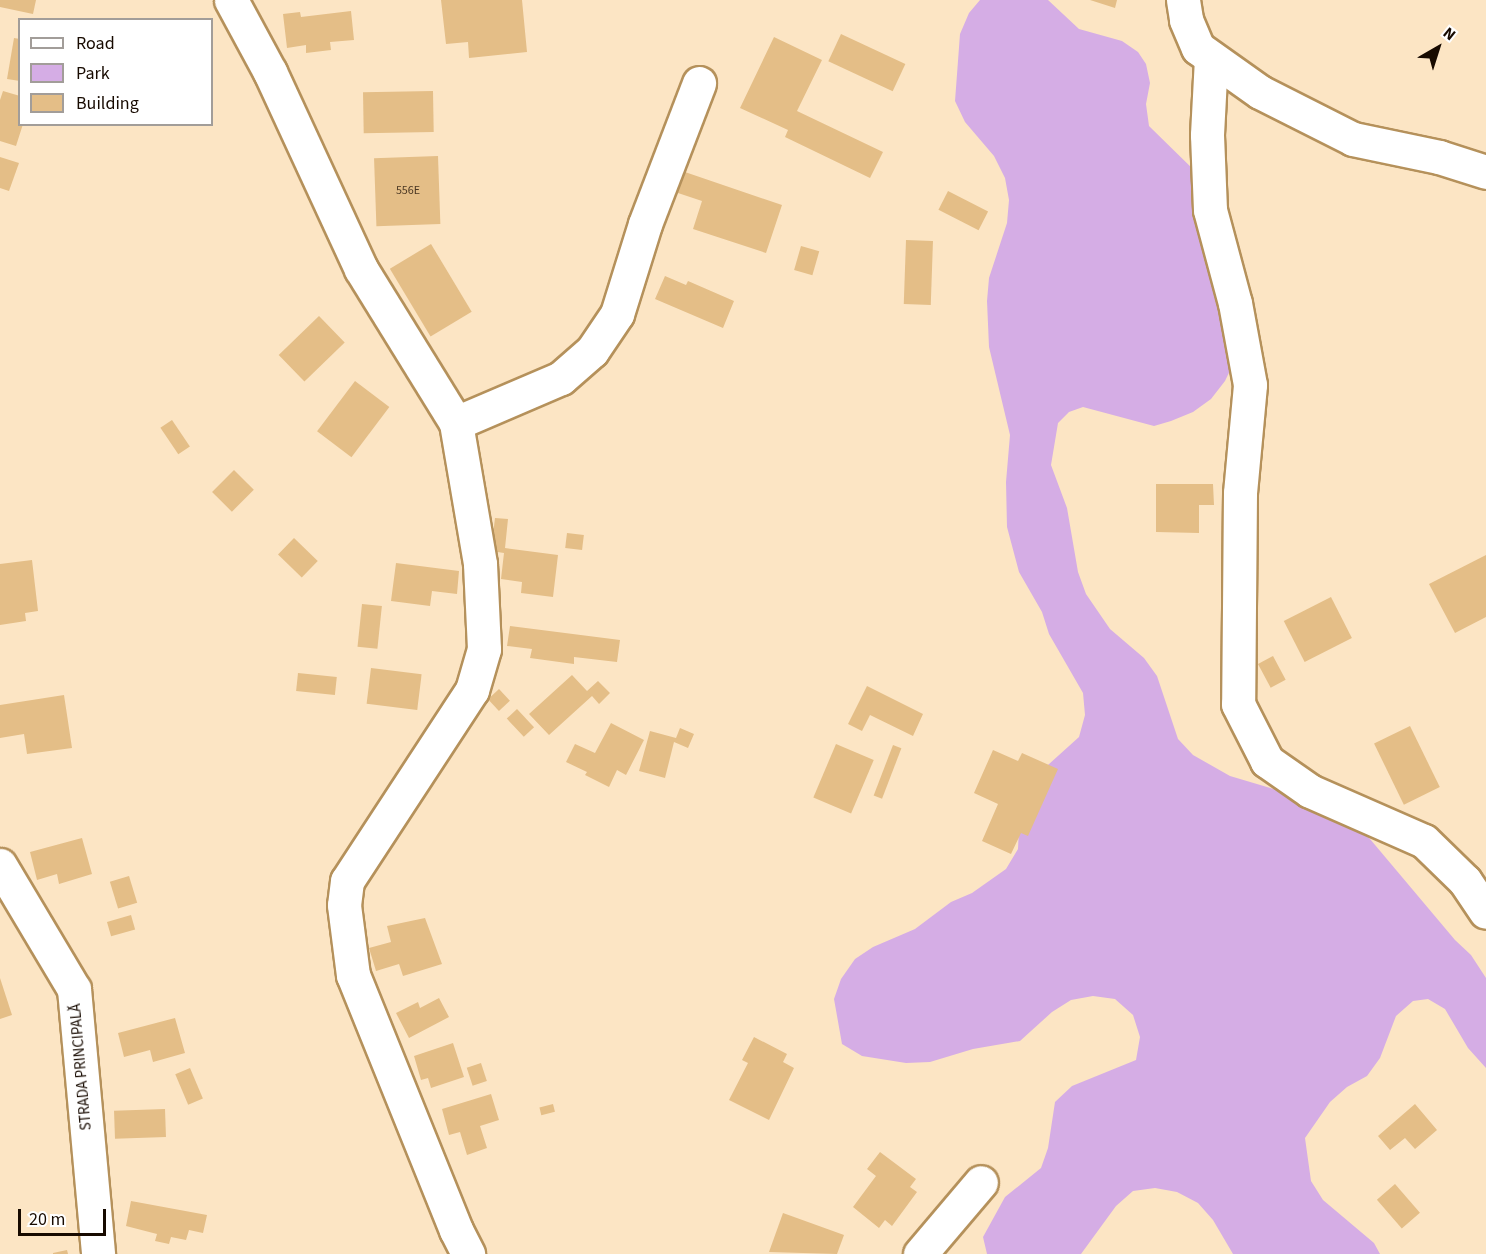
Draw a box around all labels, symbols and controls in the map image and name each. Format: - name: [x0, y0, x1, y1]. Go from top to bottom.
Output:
- legend: [18, 18, 213, 126]
- north arrow: [1408, 18, 1468, 78]
- text: N: [1438, 22, 1460, 46]
- text: Road: [76, 31, 115, 56]
- text: Park: [76, 61, 110, 86]
- text: Building: [76, 91, 139, 116]
- house number: 556E: [396, 184, 420, 198]
- street label: STRADA PRINCIPALĂ: [66, 1003, 96, 1131]
- scale bar: [21, 1197, 110, 1235]
- text: 20 m: [29, 1207, 65, 1232]

